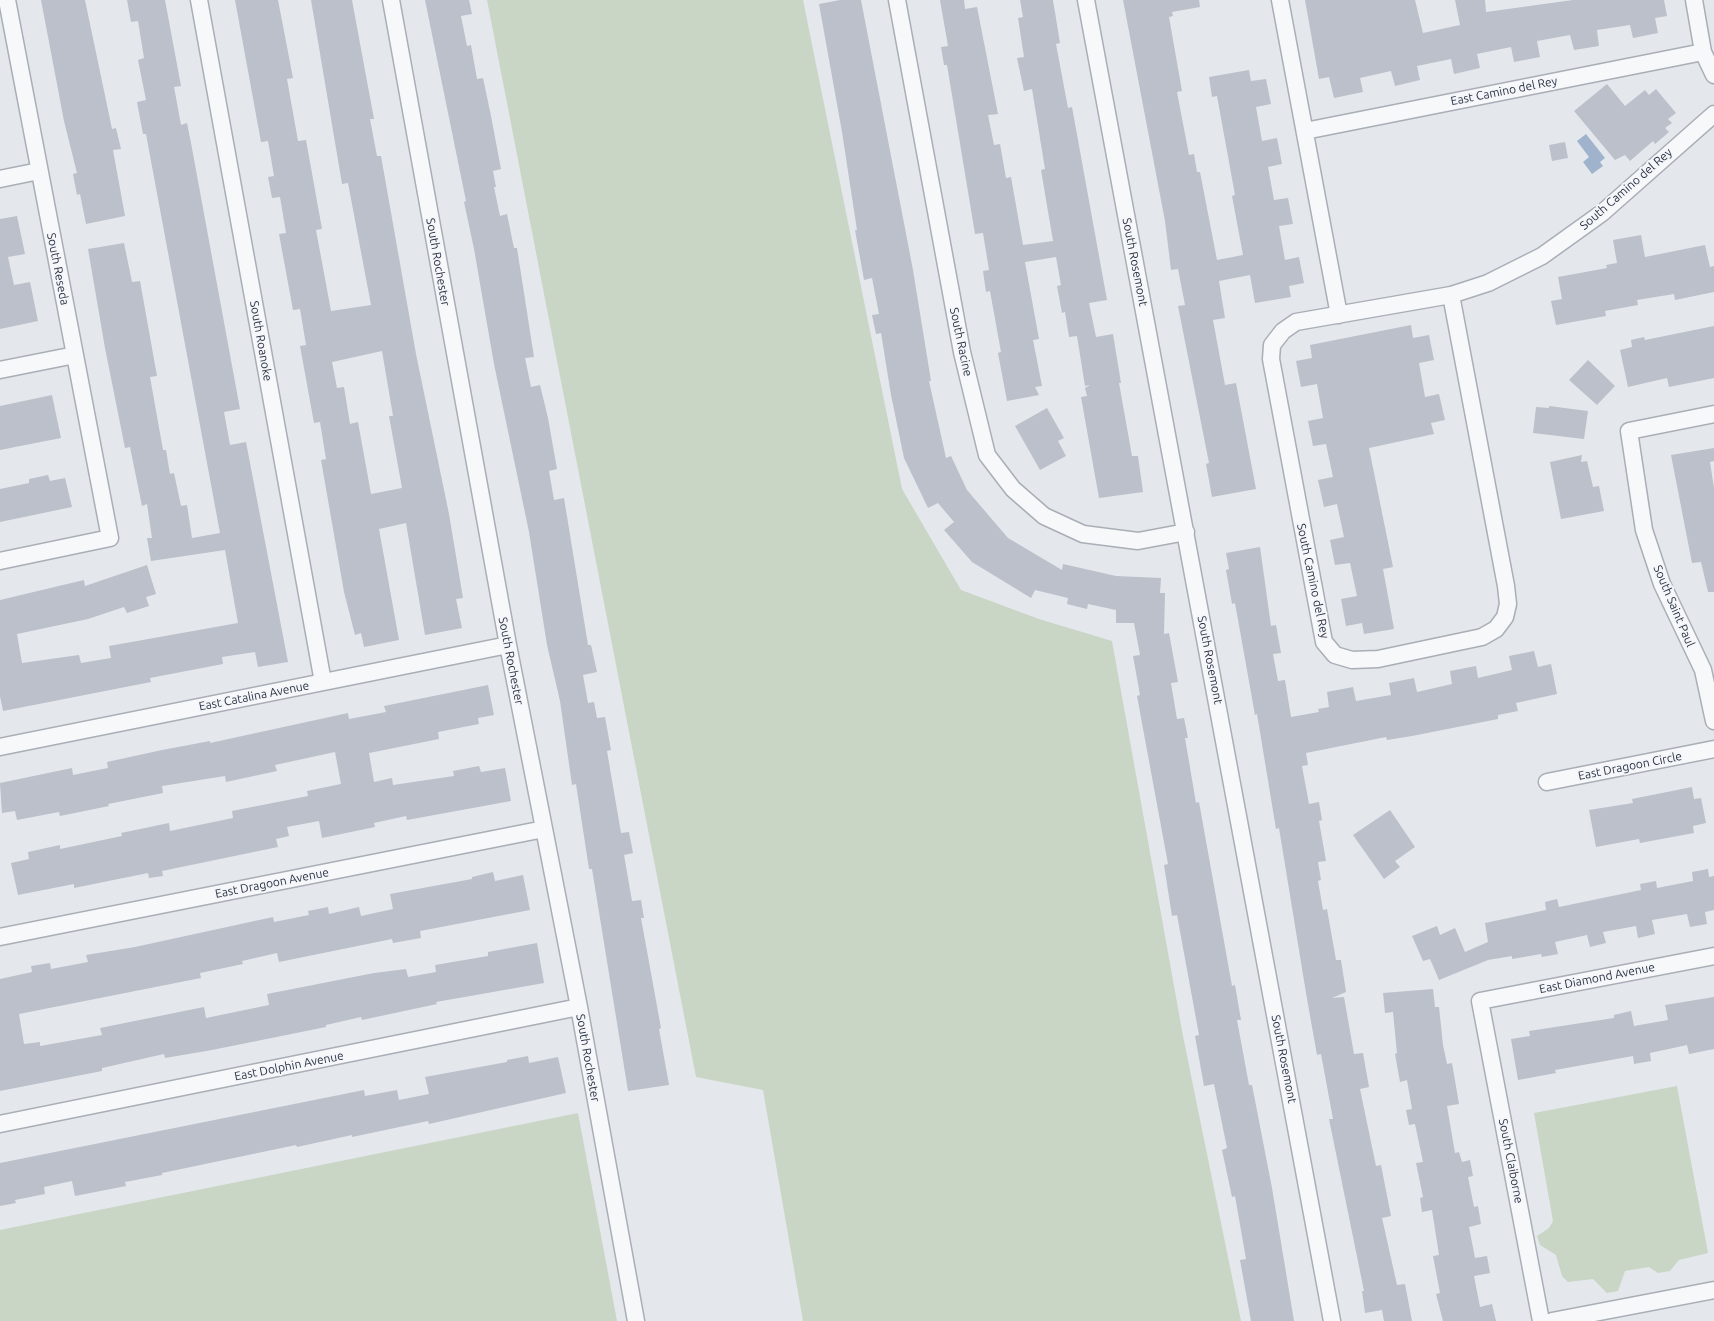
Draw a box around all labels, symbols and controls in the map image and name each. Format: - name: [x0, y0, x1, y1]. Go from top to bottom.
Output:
- street label: East Camino del Rey: [1449, 74, 1559, 108]
- street label: South Camino del Rey: [1577, 145, 1675, 233]
- street label: South Rochester: [423, 217, 453, 307]
- street label: South Rosemont: [1119, 217, 1151, 307]
- street label: South Reseda: [44, 232, 72, 306]
- street label: South Roanoke: [247, 300, 275, 382]
- street label: South Racine: [947, 306, 975, 378]
- street label: South Camino del Rey: [1294, 522, 1332, 640]
- street label: South Saint Paul: [1650, 563, 1698, 649]
- street label: South Rosemont: [1194, 615, 1226, 705]
- street label: South Rochester: [495, 616, 527, 706]
- street label: East Catalina Avenue: [198, 678, 310, 714]
- street label: East Dragoon Circle: [1577, 749, 1683, 783]
- street label: East Dragoon Avenue: [214, 865, 330, 901]
- street label: East Diamond Avenue: [1538, 960, 1656, 996]
- street label: South Rochester: [573, 1013, 603, 1103]
- street label: South Rosemont: [1268, 1014, 1300, 1104]
- street label: East Dolphin Avenue: [233, 1048, 345, 1084]
- street label: South Claiborne: [1496, 1117, 1526, 1205]

